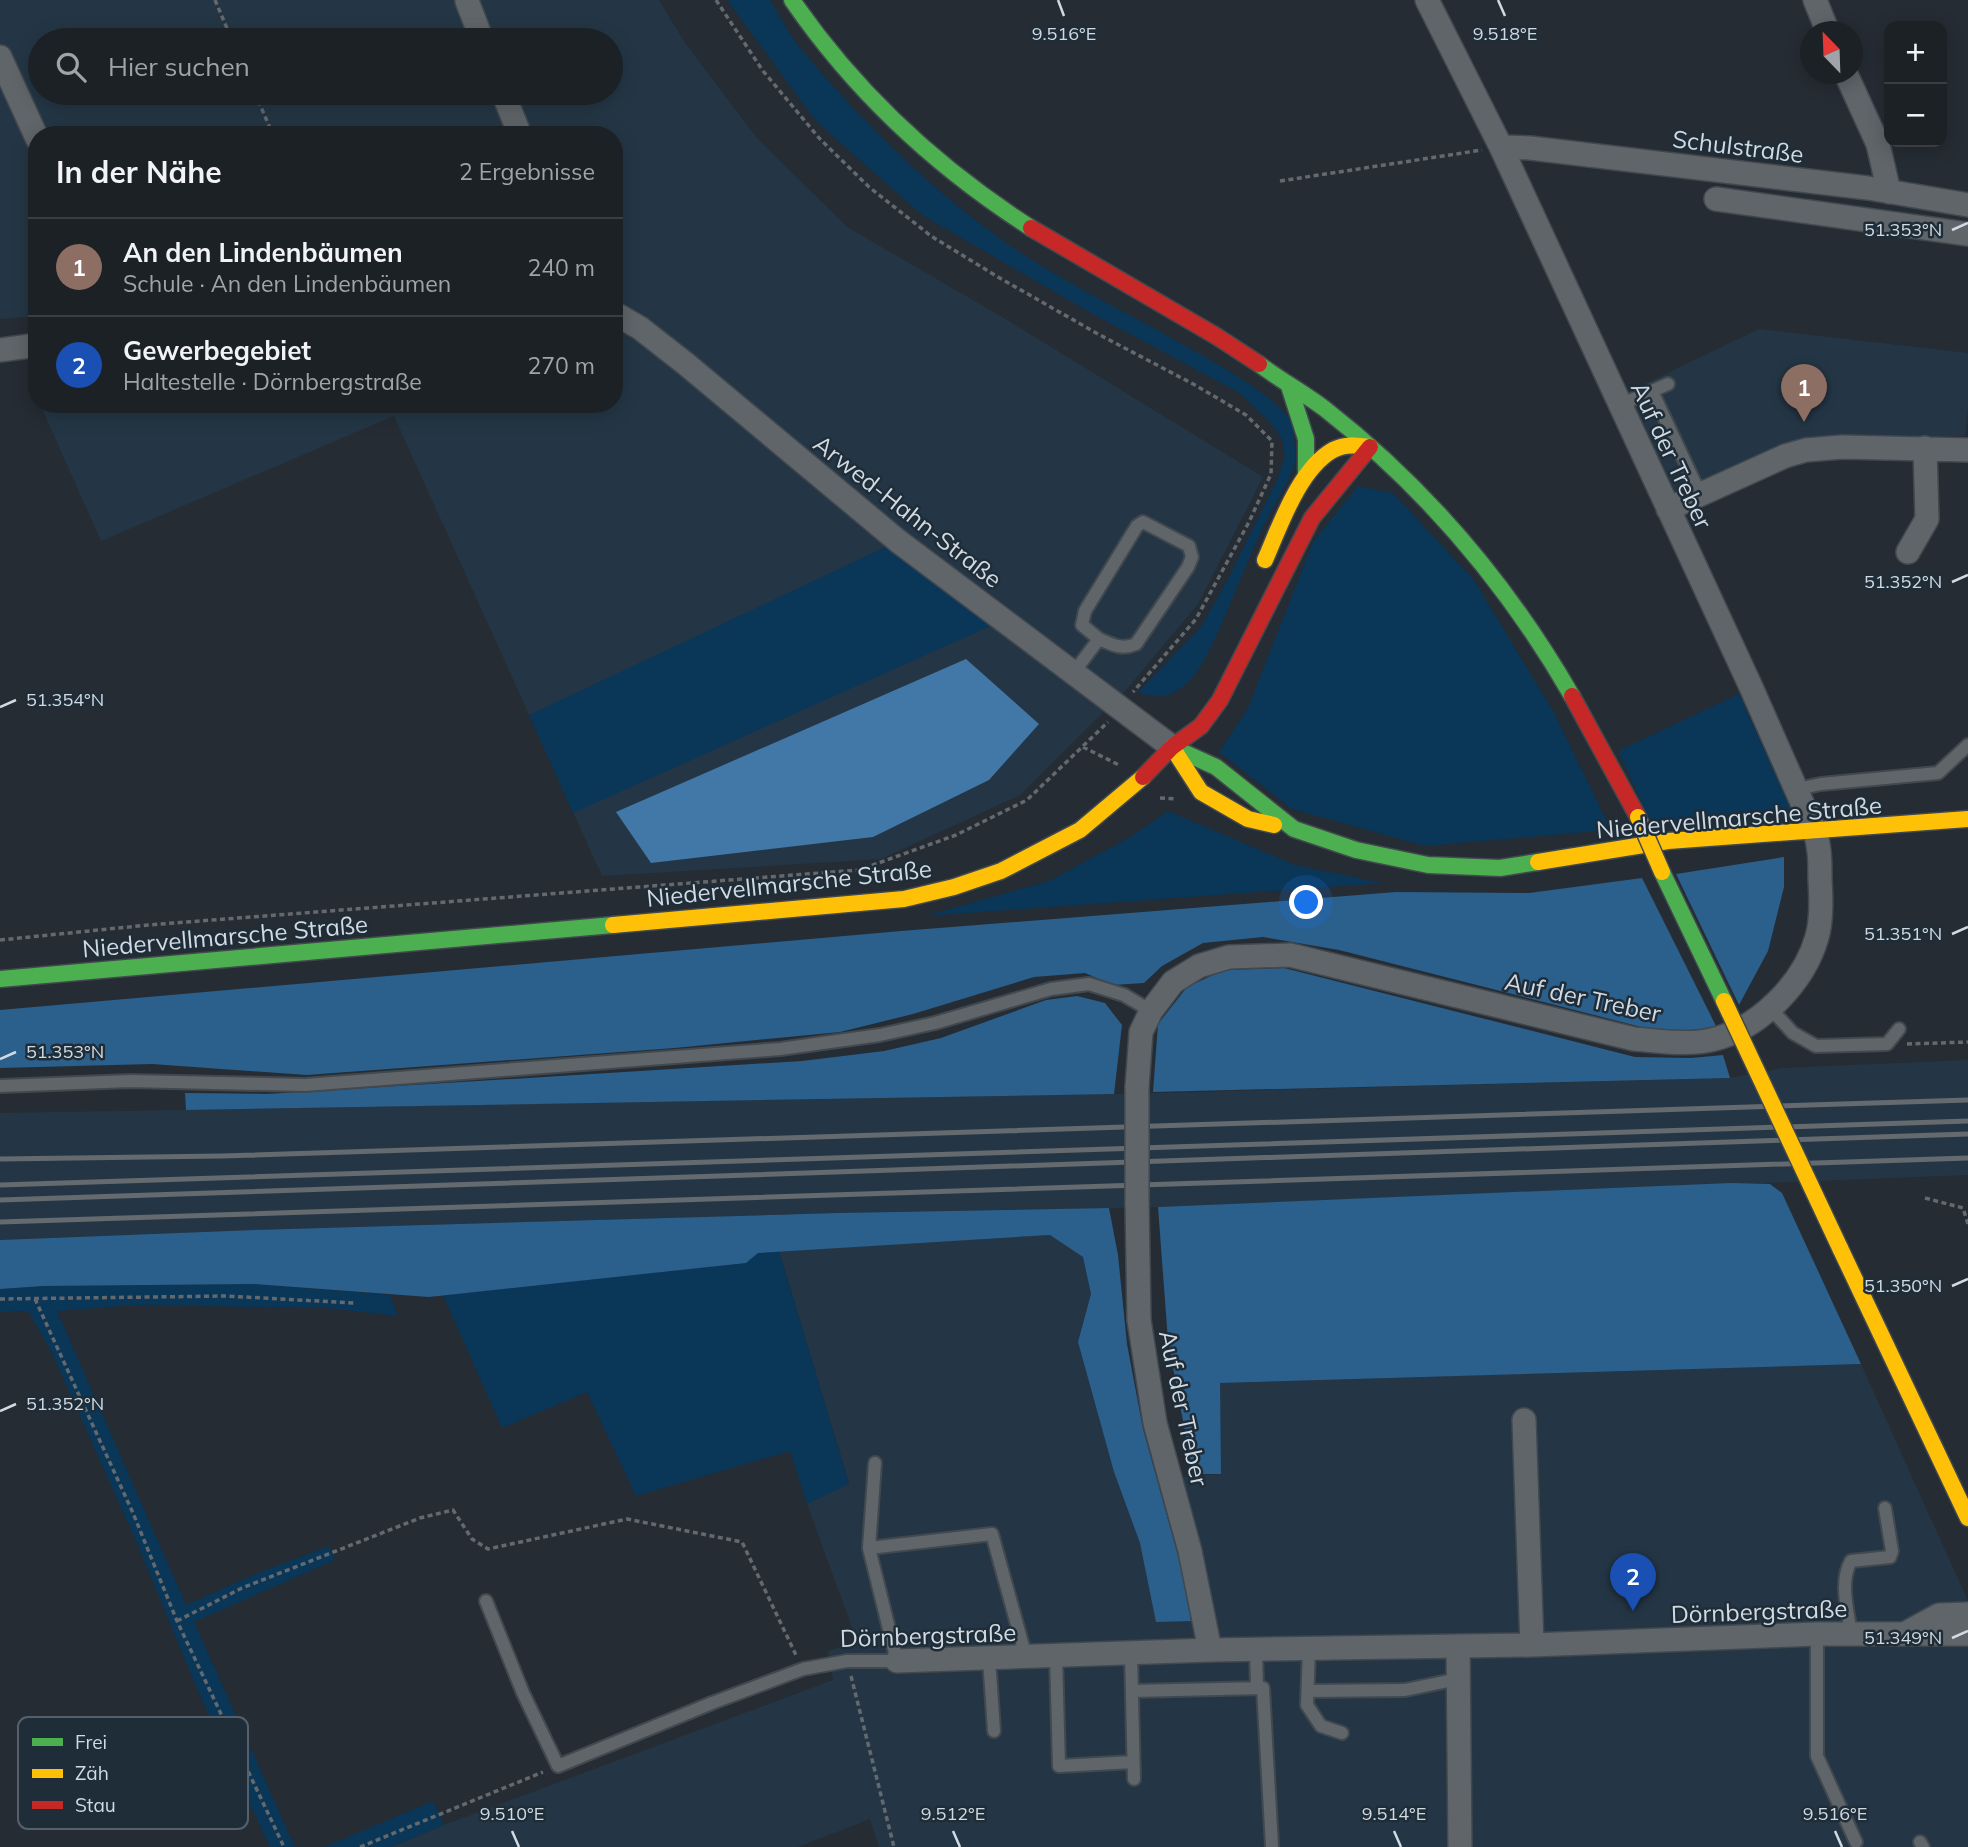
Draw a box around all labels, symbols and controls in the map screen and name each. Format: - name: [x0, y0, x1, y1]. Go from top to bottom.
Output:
- north arrow: [1800, 21, 1863, 84]
- map controls: [1884, 21, 1947, 147]
- button: +: [1884, 21, 1947, 84]
- text: 9.516°E: [1032, 22, 1096, 45]
- text: 9.518°E: [1473, 22, 1537, 45]
- search box: [28, 28, 623, 105]
- icon: search: [52, 48, 90, 86]
- text: Hier suchen: [108, 50, 250, 83]
- button: −: [1884, 84, 1947, 147]
- street label: Schulstraße: [1671, 123, 1805, 169]
- text: In der Nähe: [56, 153, 222, 191]
- text: 2 Ergebnisse: [459, 157, 595, 186]
- text: 51.353°N: [1864, 218, 1942, 241]
- text: An den Lindenbäumen: [123, 236, 403, 269]
- text: 1: [72, 253, 86, 282]
- text: 240 m: [527, 253, 595, 282]
- text: Schule · An den Lindenbäumen: [123, 269, 451, 298]
- text: Gewerbegebiet: [123, 334, 311, 367]
- text: 2: [72, 351, 86, 380]
- text: 270 m: [527, 351, 595, 380]
- pin: 1: [1781, 364, 1827, 422]
- text: Haltestelle · Dörnbergstraße: [123, 367, 422, 396]
- street label: Auf der Treber: [1625, 377, 1719, 534]
- street label: Arwed-Hahn-Straße: [808, 428, 1008, 594]
- text: 51.352°N: [1864, 570, 1942, 593]
- text: 51.354°N: [26, 688, 104, 711]
- street label: Niedervellmarsche Straße: [1595, 790, 1883, 844]
- street label: Niedervellmarsche Straße: [645, 853, 933, 913]
- your location: [1289, 885, 1323, 919]
- street label: Niedervellmarsche Straße: [81, 909, 369, 963]
- text: 51.351°N: [1864, 922, 1942, 945]
- street label: Auf der Treber: [1502, 966, 1664, 1028]
- text: 51.353°N: [26, 1040, 104, 1063]
- text: 51.350°N: [1864, 1274, 1942, 1297]
- street label: Auf der Treber: [1153, 1327, 1215, 1489]
- text: 51.352°N: [26, 1392, 104, 1415]
- pin: 2: [1610, 1553, 1656, 1611]
- street label: Dörnbergstraße: [1670, 1593, 1848, 1629]
- street label: Dörnbergstraße: [839, 1617, 1017, 1653]
- text: 51.349°N: [1864, 1626, 1942, 1649]
- legend: [18, 1717, 248, 1829]
- text: Frei: [75, 1730, 107, 1754]
- text: Zäh: [75, 1761, 109, 1785]
- text: Stau: [75, 1793, 116, 1817]
- text: 9.510°E: [480, 1802, 544, 1825]
- text: 9.512°E: [921, 1802, 985, 1825]
- text: 9.514°E: [1362, 1802, 1426, 1825]
- text: 9.516°E: [1803, 1802, 1867, 1825]

